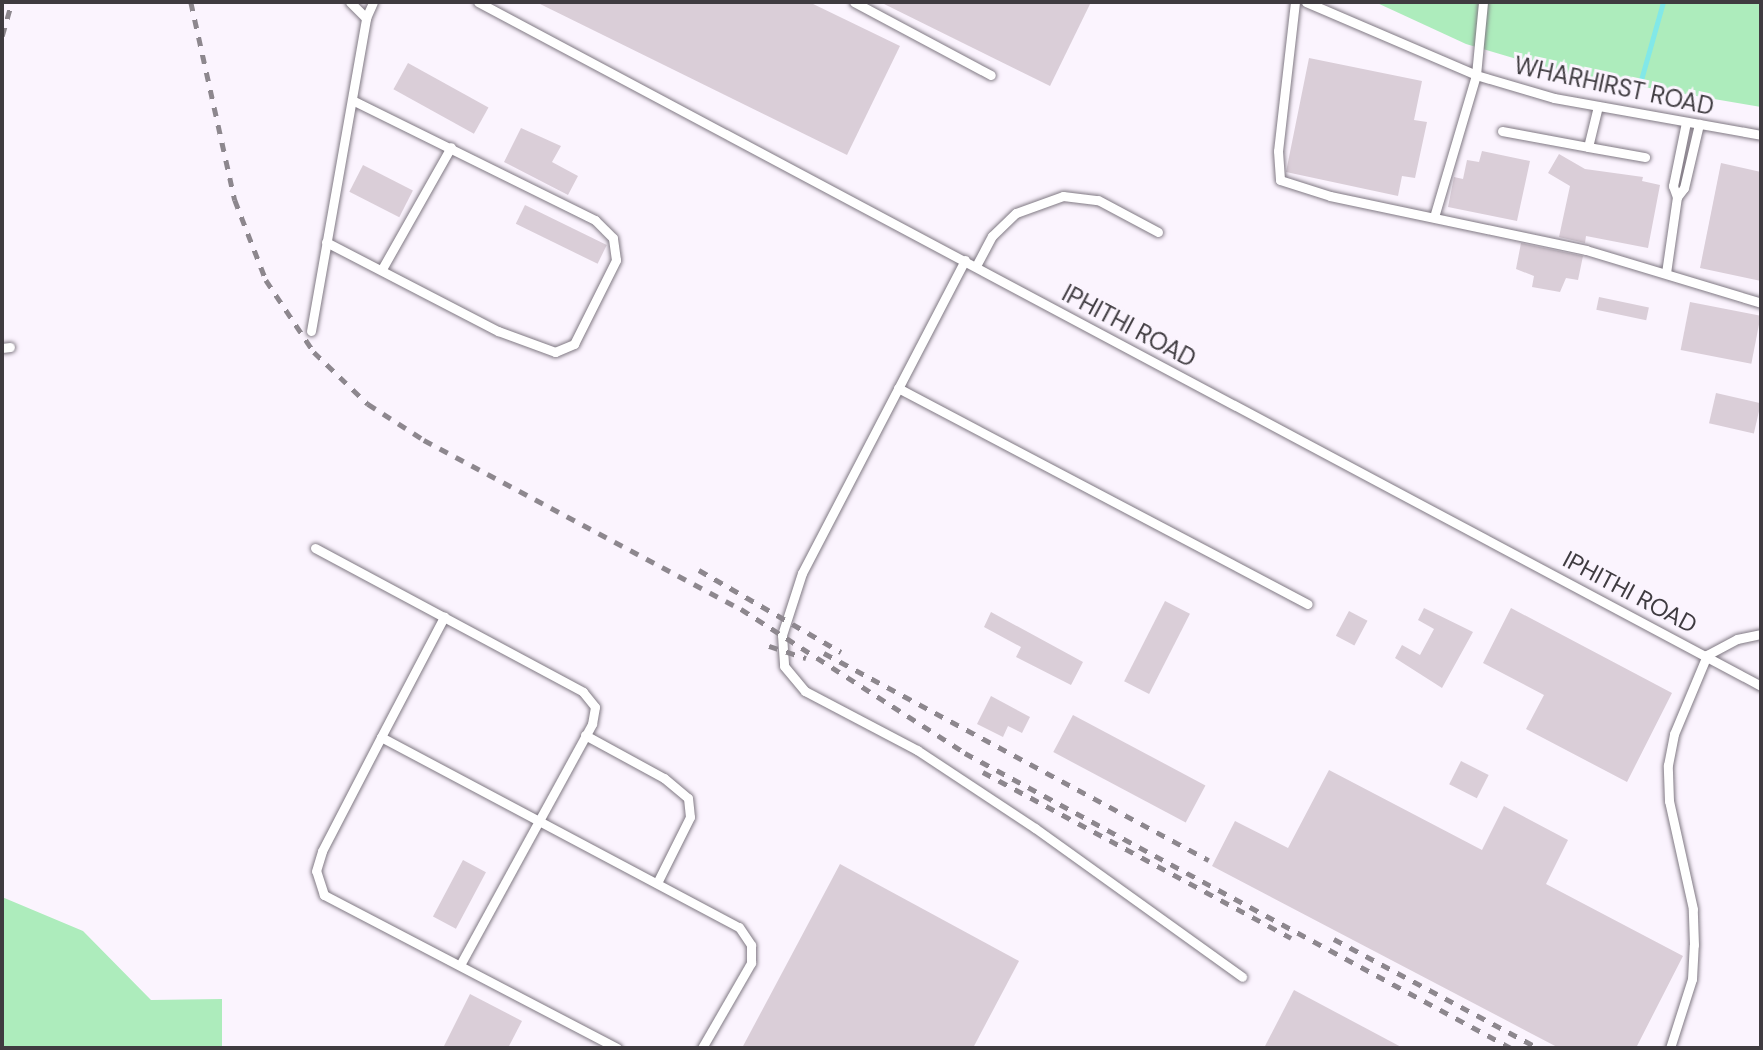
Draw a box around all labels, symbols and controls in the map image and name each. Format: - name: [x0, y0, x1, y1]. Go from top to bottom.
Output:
- street label: WHARHIRST ROAD: [1512, 51, 1716, 121]
- street label: IPHITHI ROAD: [1057, 279, 1201, 373]
- street label: IPHITHI ROAD: [1558, 545, 1702, 639]

